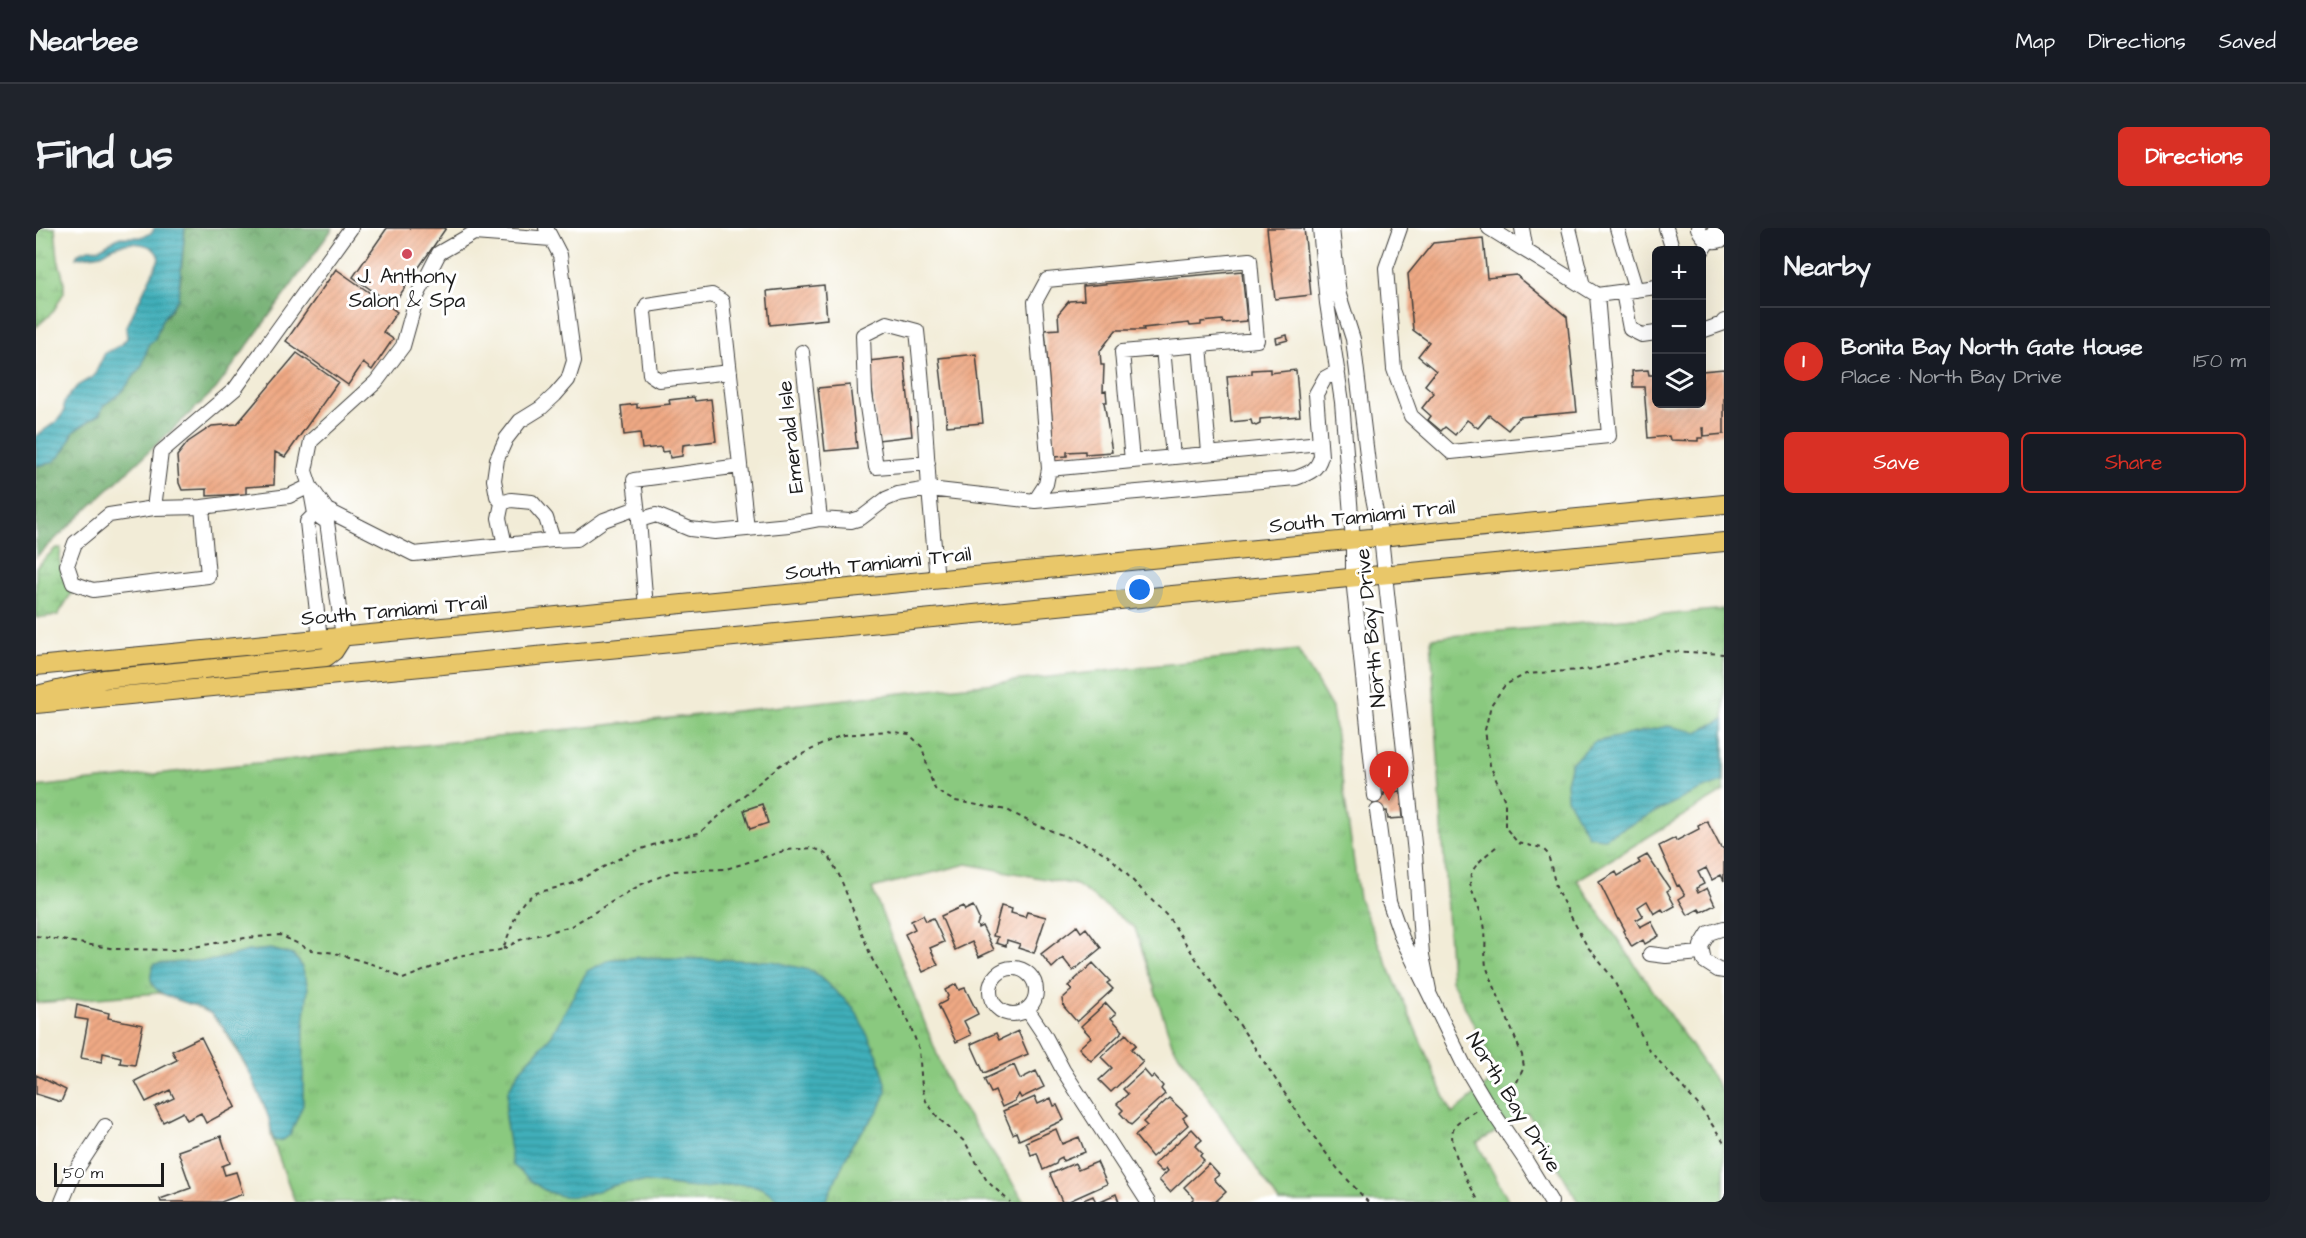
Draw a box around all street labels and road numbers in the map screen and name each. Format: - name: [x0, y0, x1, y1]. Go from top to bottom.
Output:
- street label: Emerald Isle: [770, 379, 811, 495]
- street label: South Tamiami Trail: [1268, 492, 1457, 541]
- street label: South Tamiami Trail: [784, 539, 973, 588]
- street label: North Bay Drive: [1348, 547, 1395, 709]
- street label: South Tamiami Trail: [300, 588, 488, 633]
- street label: North Bay Drive: [1457, 1027, 1568, 1179]

